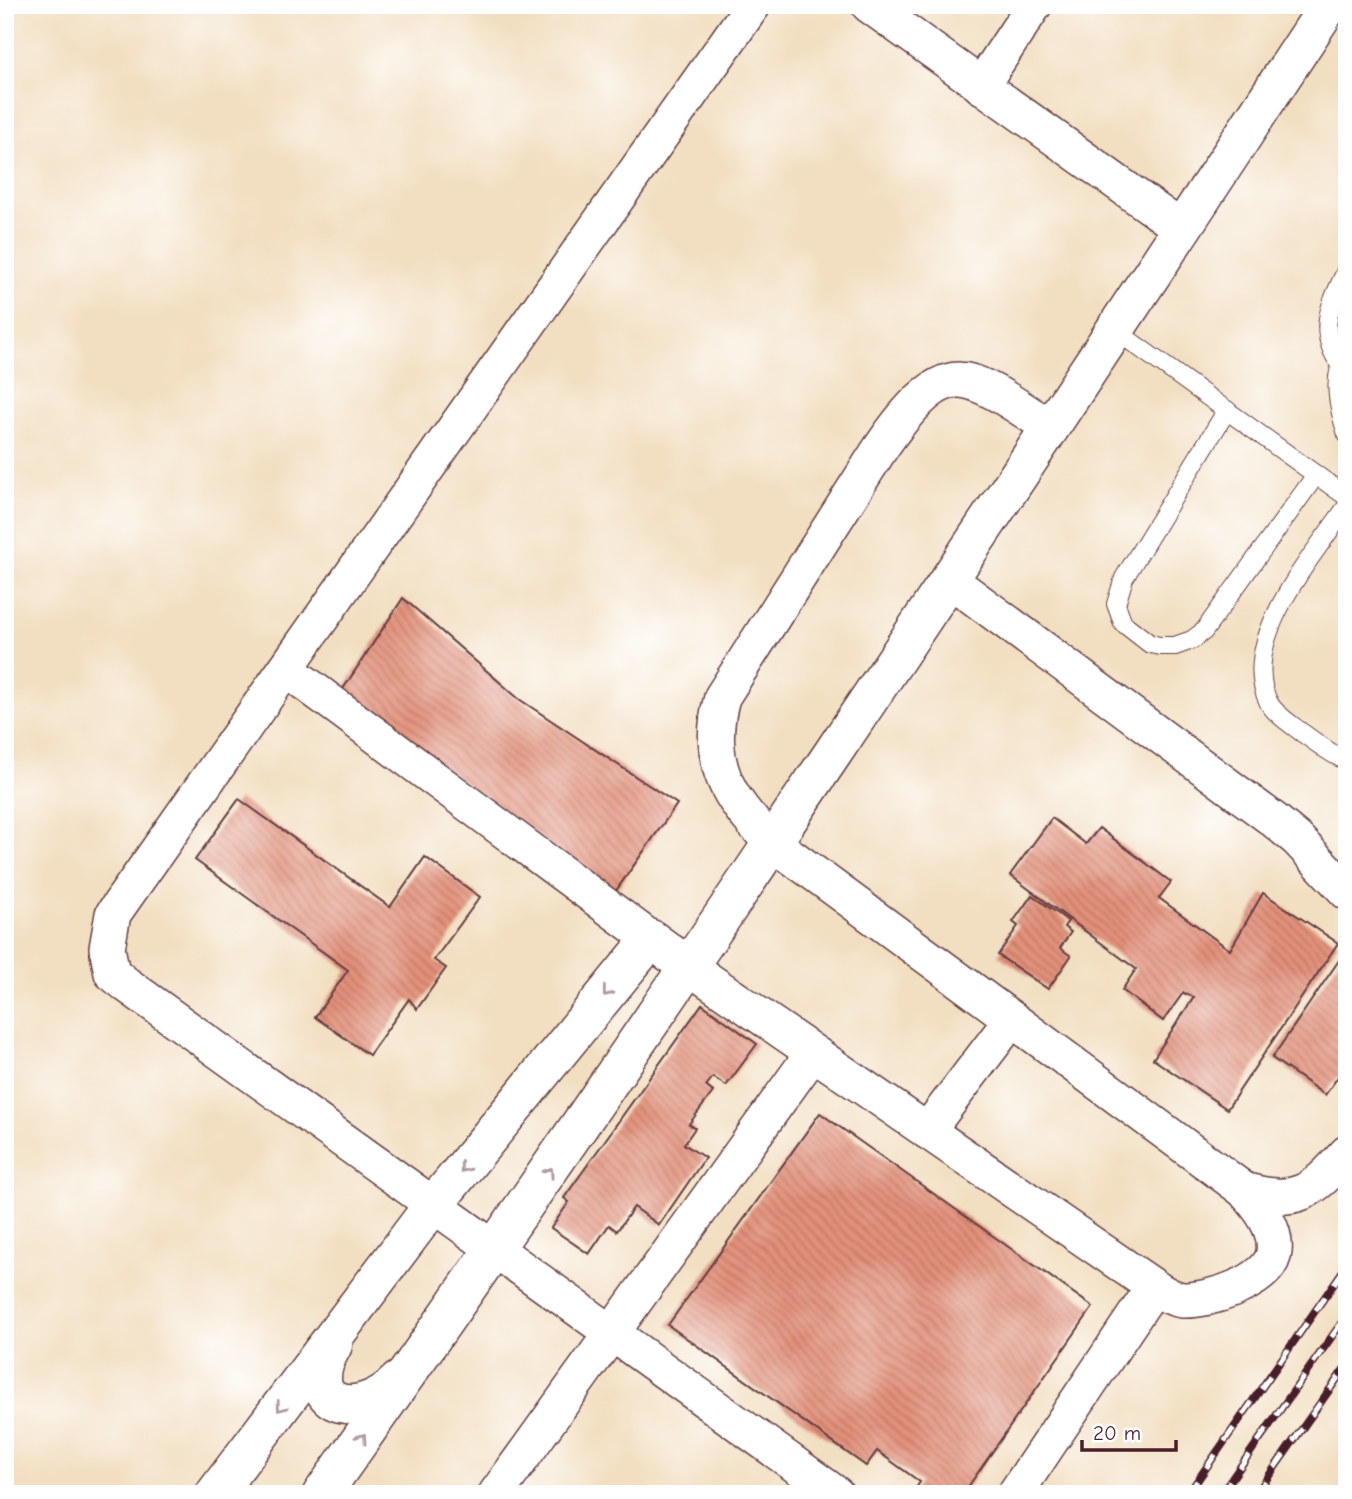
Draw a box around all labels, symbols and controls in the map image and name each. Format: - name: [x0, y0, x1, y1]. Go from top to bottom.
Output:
- one-way arrow: [603, 984, 616, 996]
- one-way arrow: [460, 1160, 472, 1173]
- one-way arrow: [541, 1167, 553, 1180]
- one-way arrow: [276, 1399, 289, 1412]
- scale bar: [1082, 1408, 1177, 1452]
- text: 20 m: [1093, 1421, 1141, 1445]
- one-way arrow: [354, 1433, 366, 1446]

